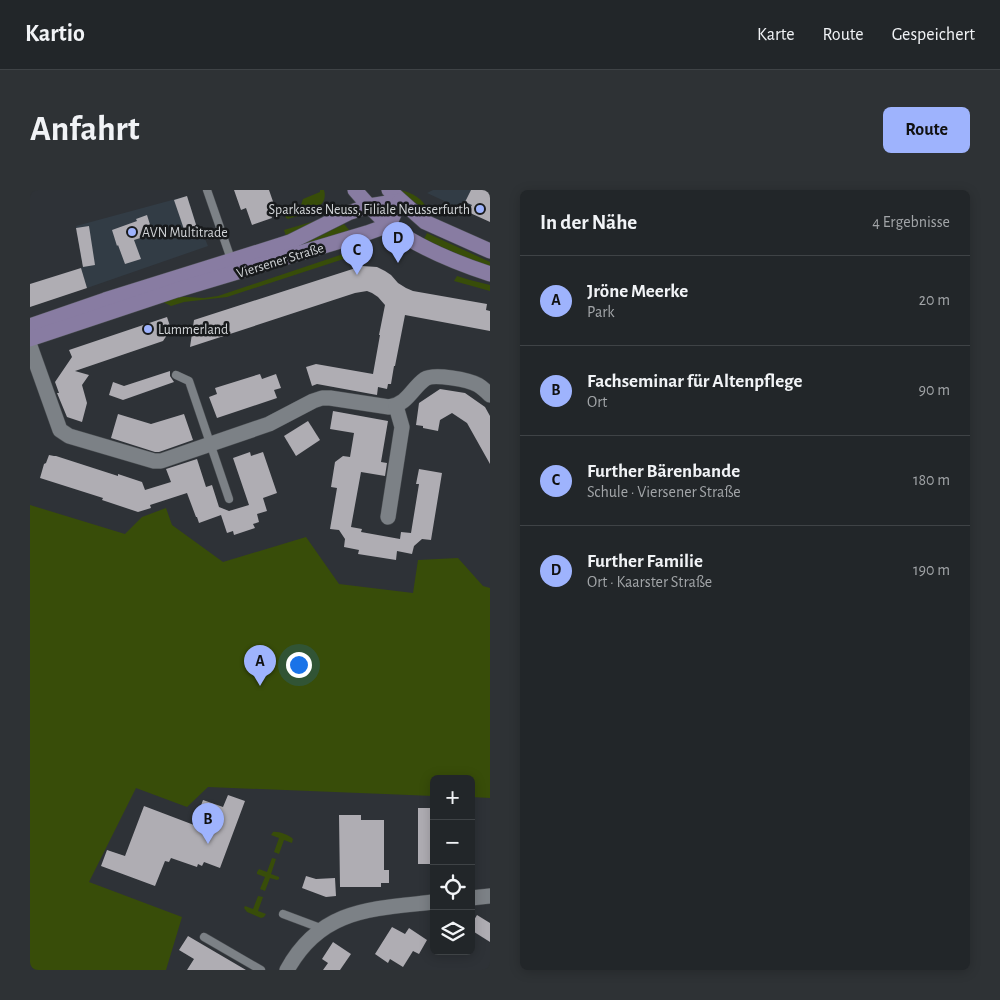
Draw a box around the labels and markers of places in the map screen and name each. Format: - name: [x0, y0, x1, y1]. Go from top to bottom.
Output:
- place label: Sparkasse Neuss, Filiale Neusserfurth: [268, 203, 470, 217]
- marker: Sparkasse Neuss, Filiale Neusserfurth: [474, 203, 486, 215]
- pin: D: [382, 222, 414, 263]
- marker: AVN Multitrade: [126, 226, 138, 238]
- place label: AVN Multitrade: [142, 226, 228, 240]
- pin: C: [341, 234, 373, 275]
- marker: Lummerland: [142, 323, 154, 335]
- place label: Lummerland: [158, 323, 228, 337]
- pin: A: [244, 645, 276, 686]
- pin: B: [192, 803, 224, 844]

